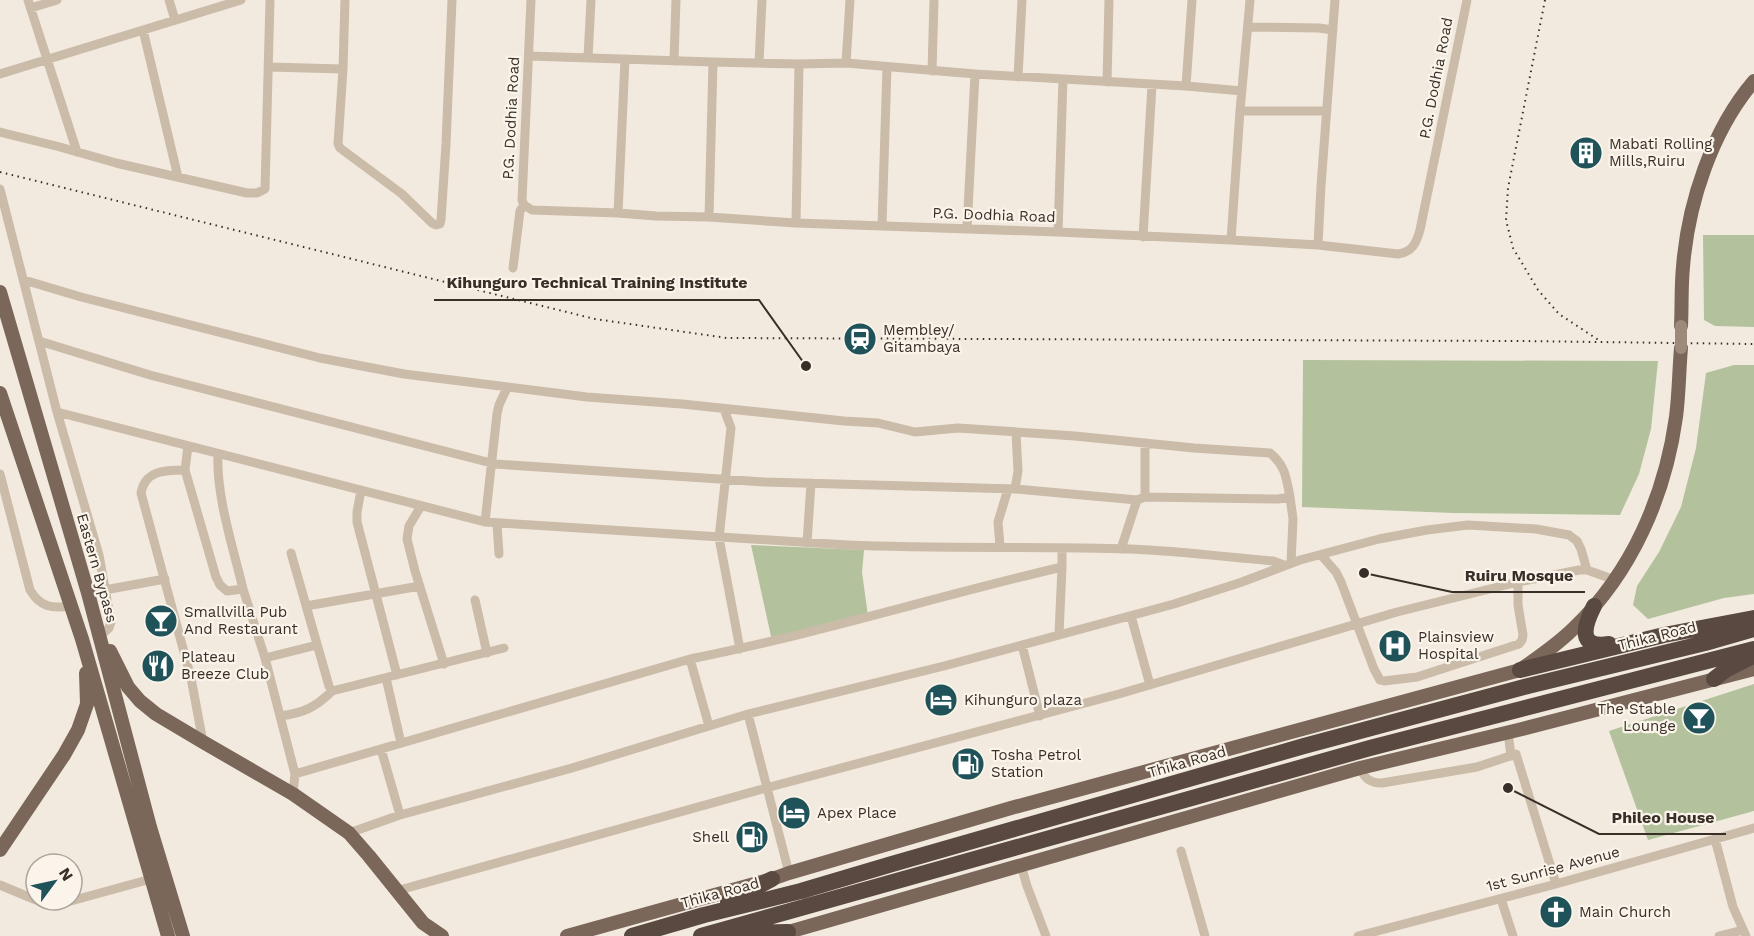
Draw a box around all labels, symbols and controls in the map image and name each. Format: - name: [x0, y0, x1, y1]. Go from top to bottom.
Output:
- street label: P.G. Dodhia Road: [1415, 16, 1457, 140]
- street label: P.G. Dodhia Road: [499, 56, 523, 180]
- building icon: Mabati Rolling Mills,Ruiru: [1568, 135, 1604, 171]
- place label: Mabati Rolling Mills,Ruiru: [1609, 135, 1712, 170]
- street label: P.G. Dodhia Road: [932, 204, 1056, 226]
- callout: Kihunguro Technical Training Institute: [434, 266, 759, 300]
- text: Kihunguro Technical Training Institute: [447, 273, 747, 292]
- station icon: Membley/ Gitambaya: [842, 321, 878, 357]
- place label: Membley/ Gitambaya: [883, 321, 961, 356]
- street label: Eastern Bypass: [73, 511, 121, 625]
- callout: Ruiru Mosque: [1452, 558, 1585, 592]
- text: Ruiru Mosque: [1465, 566, 1573, 585]
- bar icon: Smallvilla Pub And Restaurant: [143, 603, 179, 639]
- place label: Smallvilla Pub And Restaurant: [184, 603, 299, 638]
- street label: Thika Road: [1616, 618, 1698, 654]
- hospital icon: Plainsview Hospital: [1377, 628, 1413, 664]
- place label: Plainsview Hospital: [1418, 628, 1494, 663]
- restaurant icon: Plateau Breeze Club: [140, 648, 176, 684]
- place label: Plateau Breeze Club: [181, 648, 269, 683]
- hotel icon: Kihunguro plaza: [923, 682, 959, 718]
- place label: Kihunguro plaza: [964, 691, 1082, 709]
- place label: The Stable Lounge: [1597, 700, 1676, 735]
- bar icon: The Stable Lounge: [1681, 700, 1717, 736]
- street label: Thika Road: [1146, 742, 1228, 782]
- fuel station icon: Tosha Petrol Station: [950, 746, 986, 782]
- place label: Tosha Petrol Station: [991, 746, 1081, 781]
- hotel icon: Apex Place: [776, 795, 812, 831]
- callout: Phileo House: [1599, 800, 1726, 834]
- place label: Apex Place: [817, 804, 897, 822]
- text: Phileo House: [1612, 808, 1714, 827]
- fuel station icon: Shell: [734, 819, 770, 855]
- place label: Shell: [692, 828, 729, 846]
- street label: 1st Sunrise Avenue: [1484, 843, 1622, 895]
- north arrow: [24, 852, 84, 912]
- text: N: [55, 864, 77, 884]
- street label: Thika Road: [679, 874, 761, 912]
- church icon: Main Church: [1538, 894, 1574, 930]
- place label: Main Church: [1579, 903, 1671, 921]

